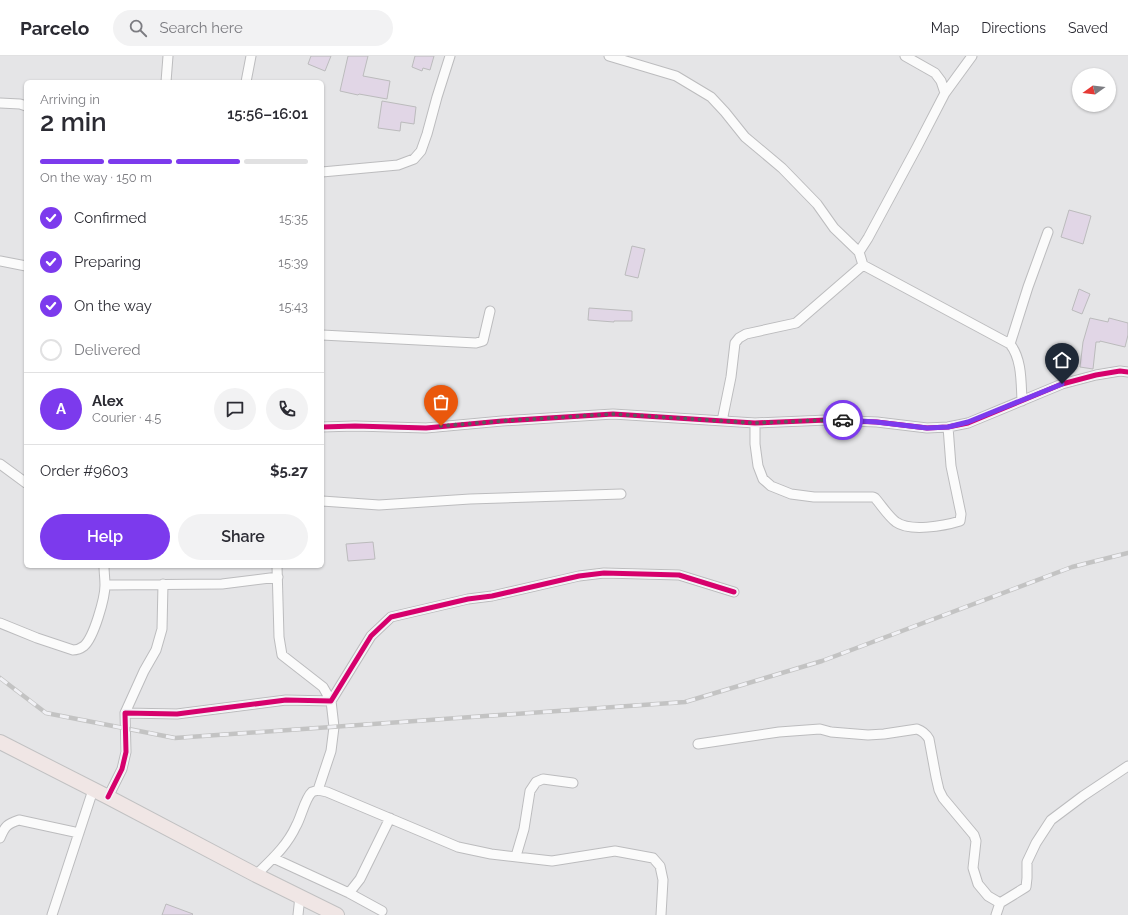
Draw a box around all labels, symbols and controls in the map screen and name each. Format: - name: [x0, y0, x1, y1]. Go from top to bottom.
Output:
- search box: [113, 10, 393, 46]
- text: Parcelo: [20, 17, 89, 39]
- icon: search: [127, 17, 149, 39]
- text: Search here: [159, 19, 243, 37]
- text: Map: [931, 20, 959, 36]
- text: Directions: [981, 20, 1046, 36]
- text: Saved: [1068, 20, 1108, 36]
- north arrow: [1072, 68, 1116, 112]
- map controls: [1072, 68, 1116, 112]
- text: Arriving in: [40, 92, 100, 107]
- text: 15:56–16:01: [227, 105, 308, 123]
- text: 2 min: [40, 107, 107, 137]
- text: On the way · 150 m: [40, 170, 152, 185]
- icon: check: [40, 207, 62, 229]
- text: Confirmed: [74, 209, 147, 227]
- text: 15:35: [279, 211, 308, 226]
- icon: check: [40, 251, 62, 273]
- text: Preparing: [74, 253, 141, 271]
- text: 15:39: [278, 255, 308, 270]
- icon: check: [40, 295, 62, 317]
- text: On the way: [74, 297, 152, 315]
- text: 15:43: [279, 299, 308, 314]
- text: Delivered: [74, 341, 141, 359]
- pin: [1045, 343, 1079, 384]
- icon: home: [1051, 349, 1073, 371]
- pin: [424, 385, 458, 426]
- button: chat: [214, 388, 256, 430]
- button: phone: [266, 388, 308, 430]
- icon: bag: [430, 391, 452, 413]
- text: Alex: [92, 392, 123, 410]
- text: A: [56, 400, 66, 418]
- courier: [823, 400, 863, 440]
- icon: car: [832, 409, 854, 431]
- text: Courier · 4.5: [92, 410, 161, 425]
- text: Order #9603: [40, 462, 128, 480]
- text: $5.27: [270, 462, 308, 480]
- button: Help: [40, 514, 170, 560]
- button: Share: [178, 514, 308, 560]

